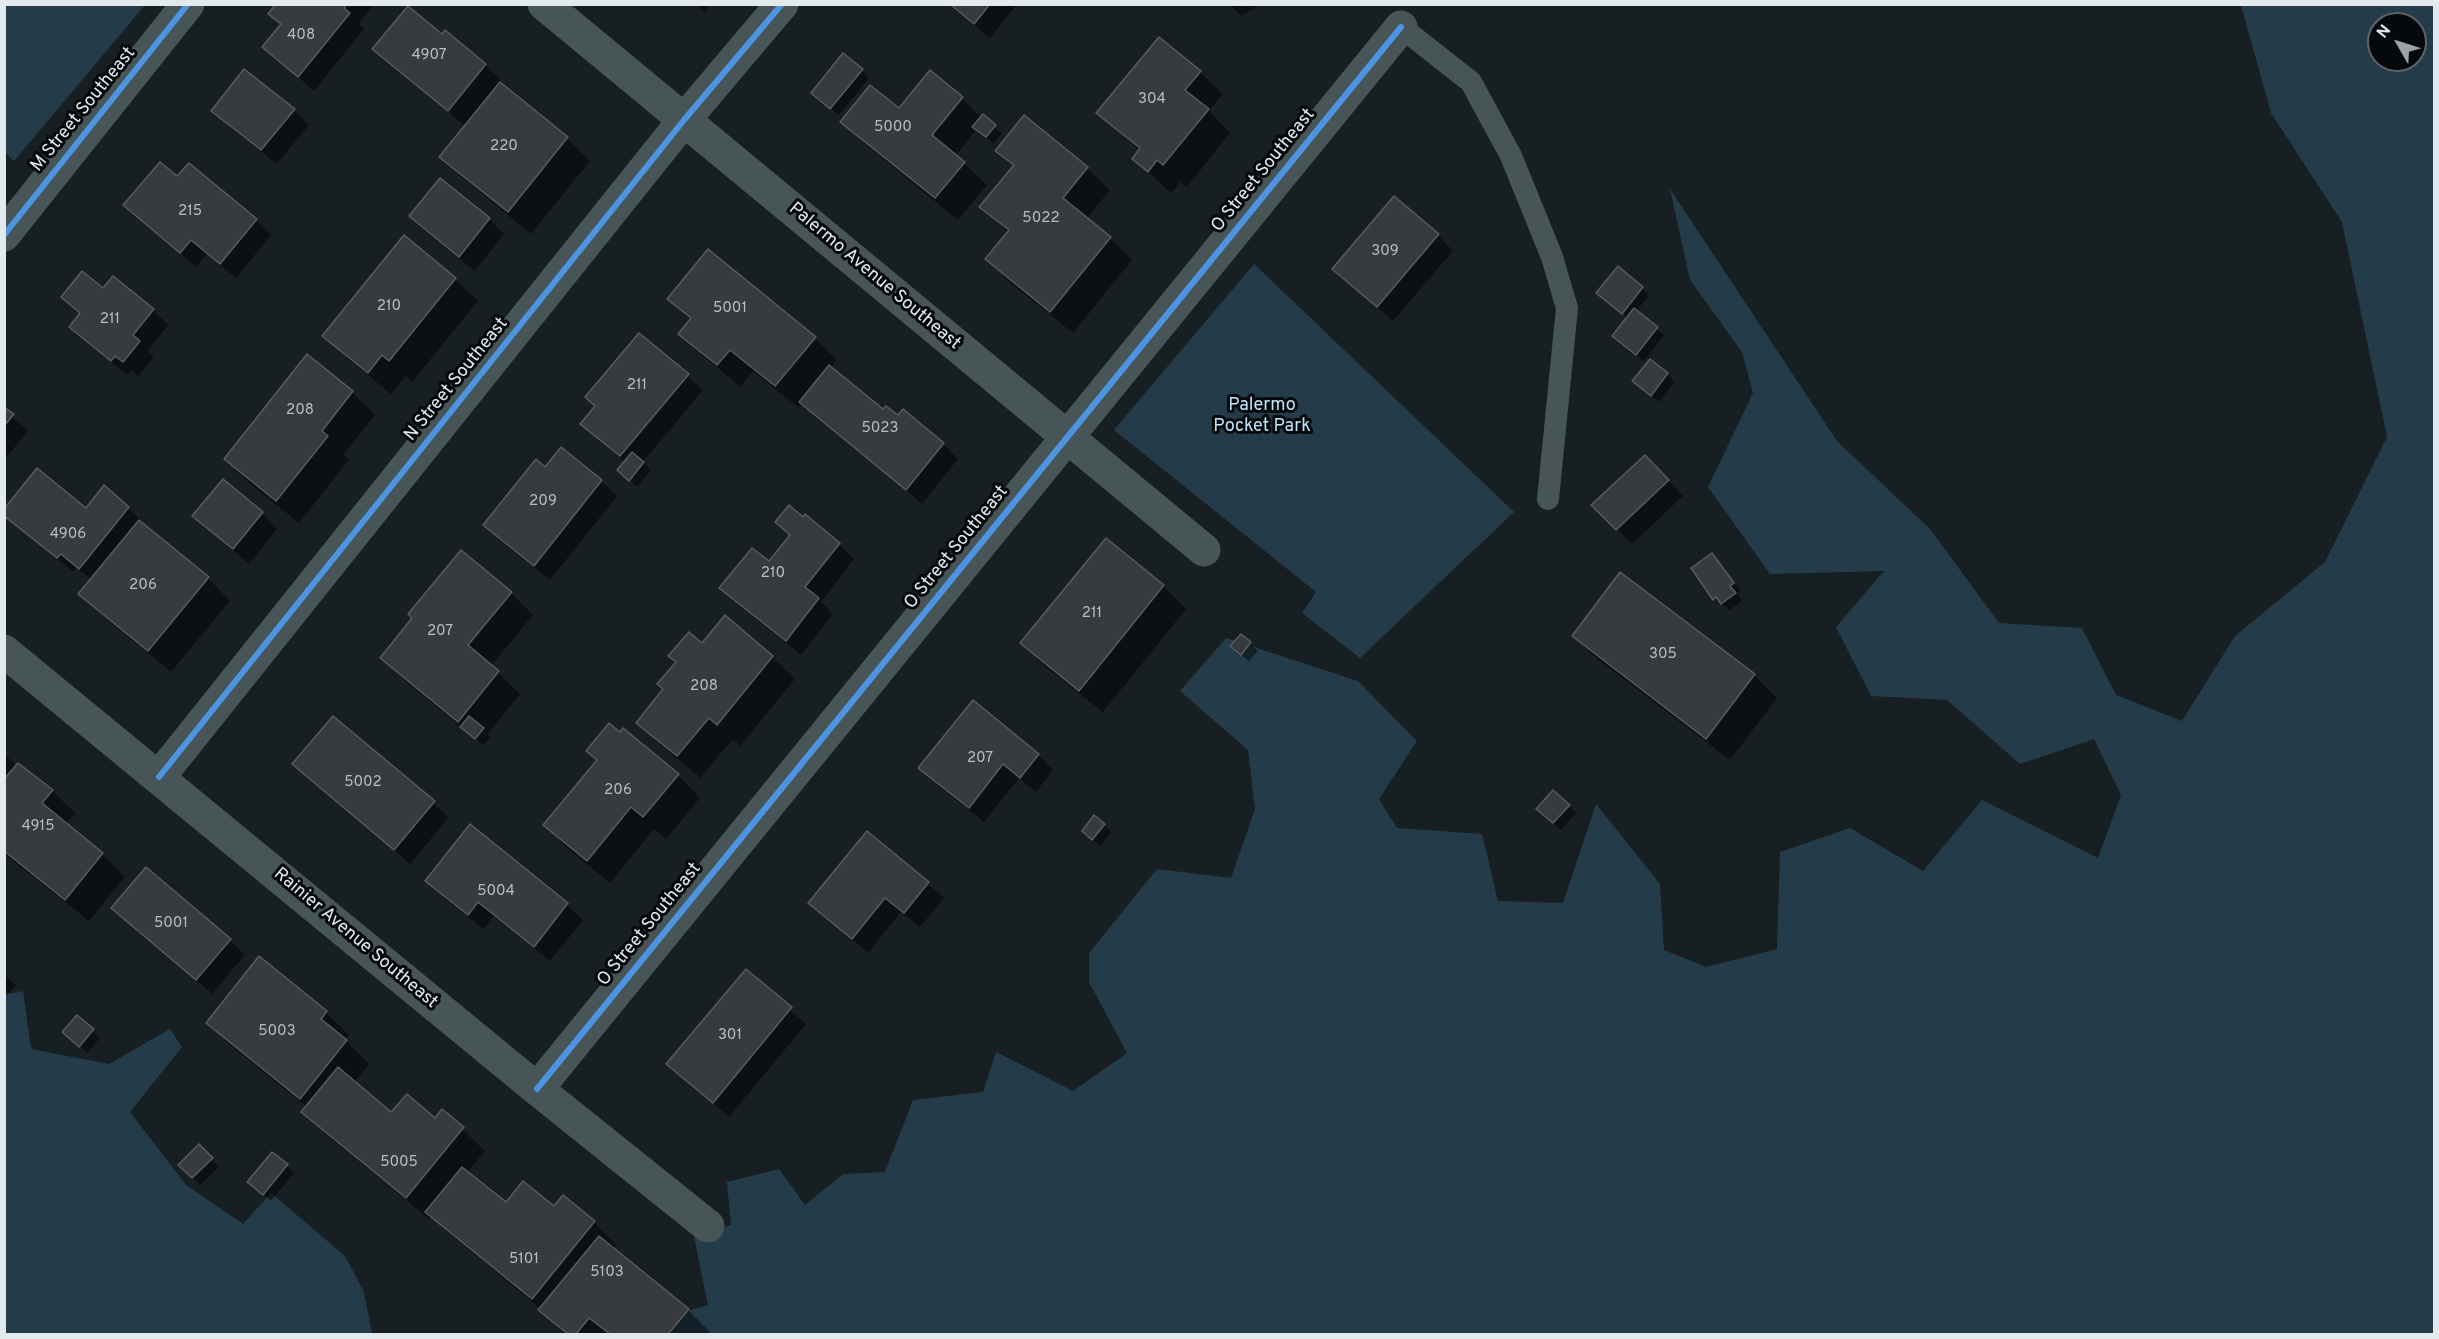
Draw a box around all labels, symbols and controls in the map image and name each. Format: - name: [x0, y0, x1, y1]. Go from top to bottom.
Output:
- north arrow: [2367, 12, 2427, 72]
- text: N: [2373, 21, 2396, 43]
- house number: 408: [287, 27, 315, 45]
- street label: M Street Southeast: [27, 43, 141, 177]
- house number: 4907: [412, 47, 446, 65]
- house number: 304: [1138, 91, 1166, 109]
- street label: O Street Southeast: [1208, 105, 1320, 237]
- house number: 5000: [874, 119, 912, 137]
- house number: 220: [490, 138, 518, 156]
- street label: Palermo Avenue Southeast: [784, 199, 964, 355]
- house number: 215: [178, 203, 202, 221]
- house number: 5022: [1022, 210, 1060, 228]
- house number: 309: [1371, 243, 1399, 261]
- house number: 210: [377, 298, 401, 316]
- house number: 5001: [713, 300, 747, 318]
- house number: 211: [100, 311, 120, 329]
- street label: N Street Southeast: [401, 314, 513, 446]
- house number: 211: [627, 377, 647, 395]
- park label: Palermo Pocket Park: [1213, 395, 1311, 438]
- house number: 208: [286, 402, 314, 420]
- house number: 5023: [861, 420, 899, 438]
- street label: O Street Southeast: [901, 482, 1013, 614]
- house number: 209: [529, 493, 557, 511]
- house number: 4906: [50, 526, 86, 544]
- house number: 210: [761, 565, 785, 583]
- house number: 206: [129, 577, 157, 595]
- house number: 211: [1082, 605, 1102, 623]
- house number: 207: [427, 623, 453, 641]
- house number: 305: [1649, 646, 1677, 664]
- house number: 208: [690, 678, 718, 696]
- house number: 207: [967, 750, 993, 768]
- house number: 5002: [344, 774, 382, 792]
- house number: 206: [604, 782, 632, 800]
- house number: 4915: [22, 818, 54, 836]
- street label: O Street Southeast: [594, 859, 706, 991]
- street label: Rainier Avenue Southeast: [269, 864, 441, 1014]
- house number: 5004: [477, 883, 515, 901]
- house number: 5001: [154, 915, 188, 933]
- house number: 5003: [258, 1023, 296, 1041]
- house number: 301: [718, 1027, 742, 1045]
- house number: 5005: [380, 1154, 418, 1172]
- house number: 5101: [509, 1251, 539, 1269]
- house number: 5103: [590, 1264, 624, 1282]

